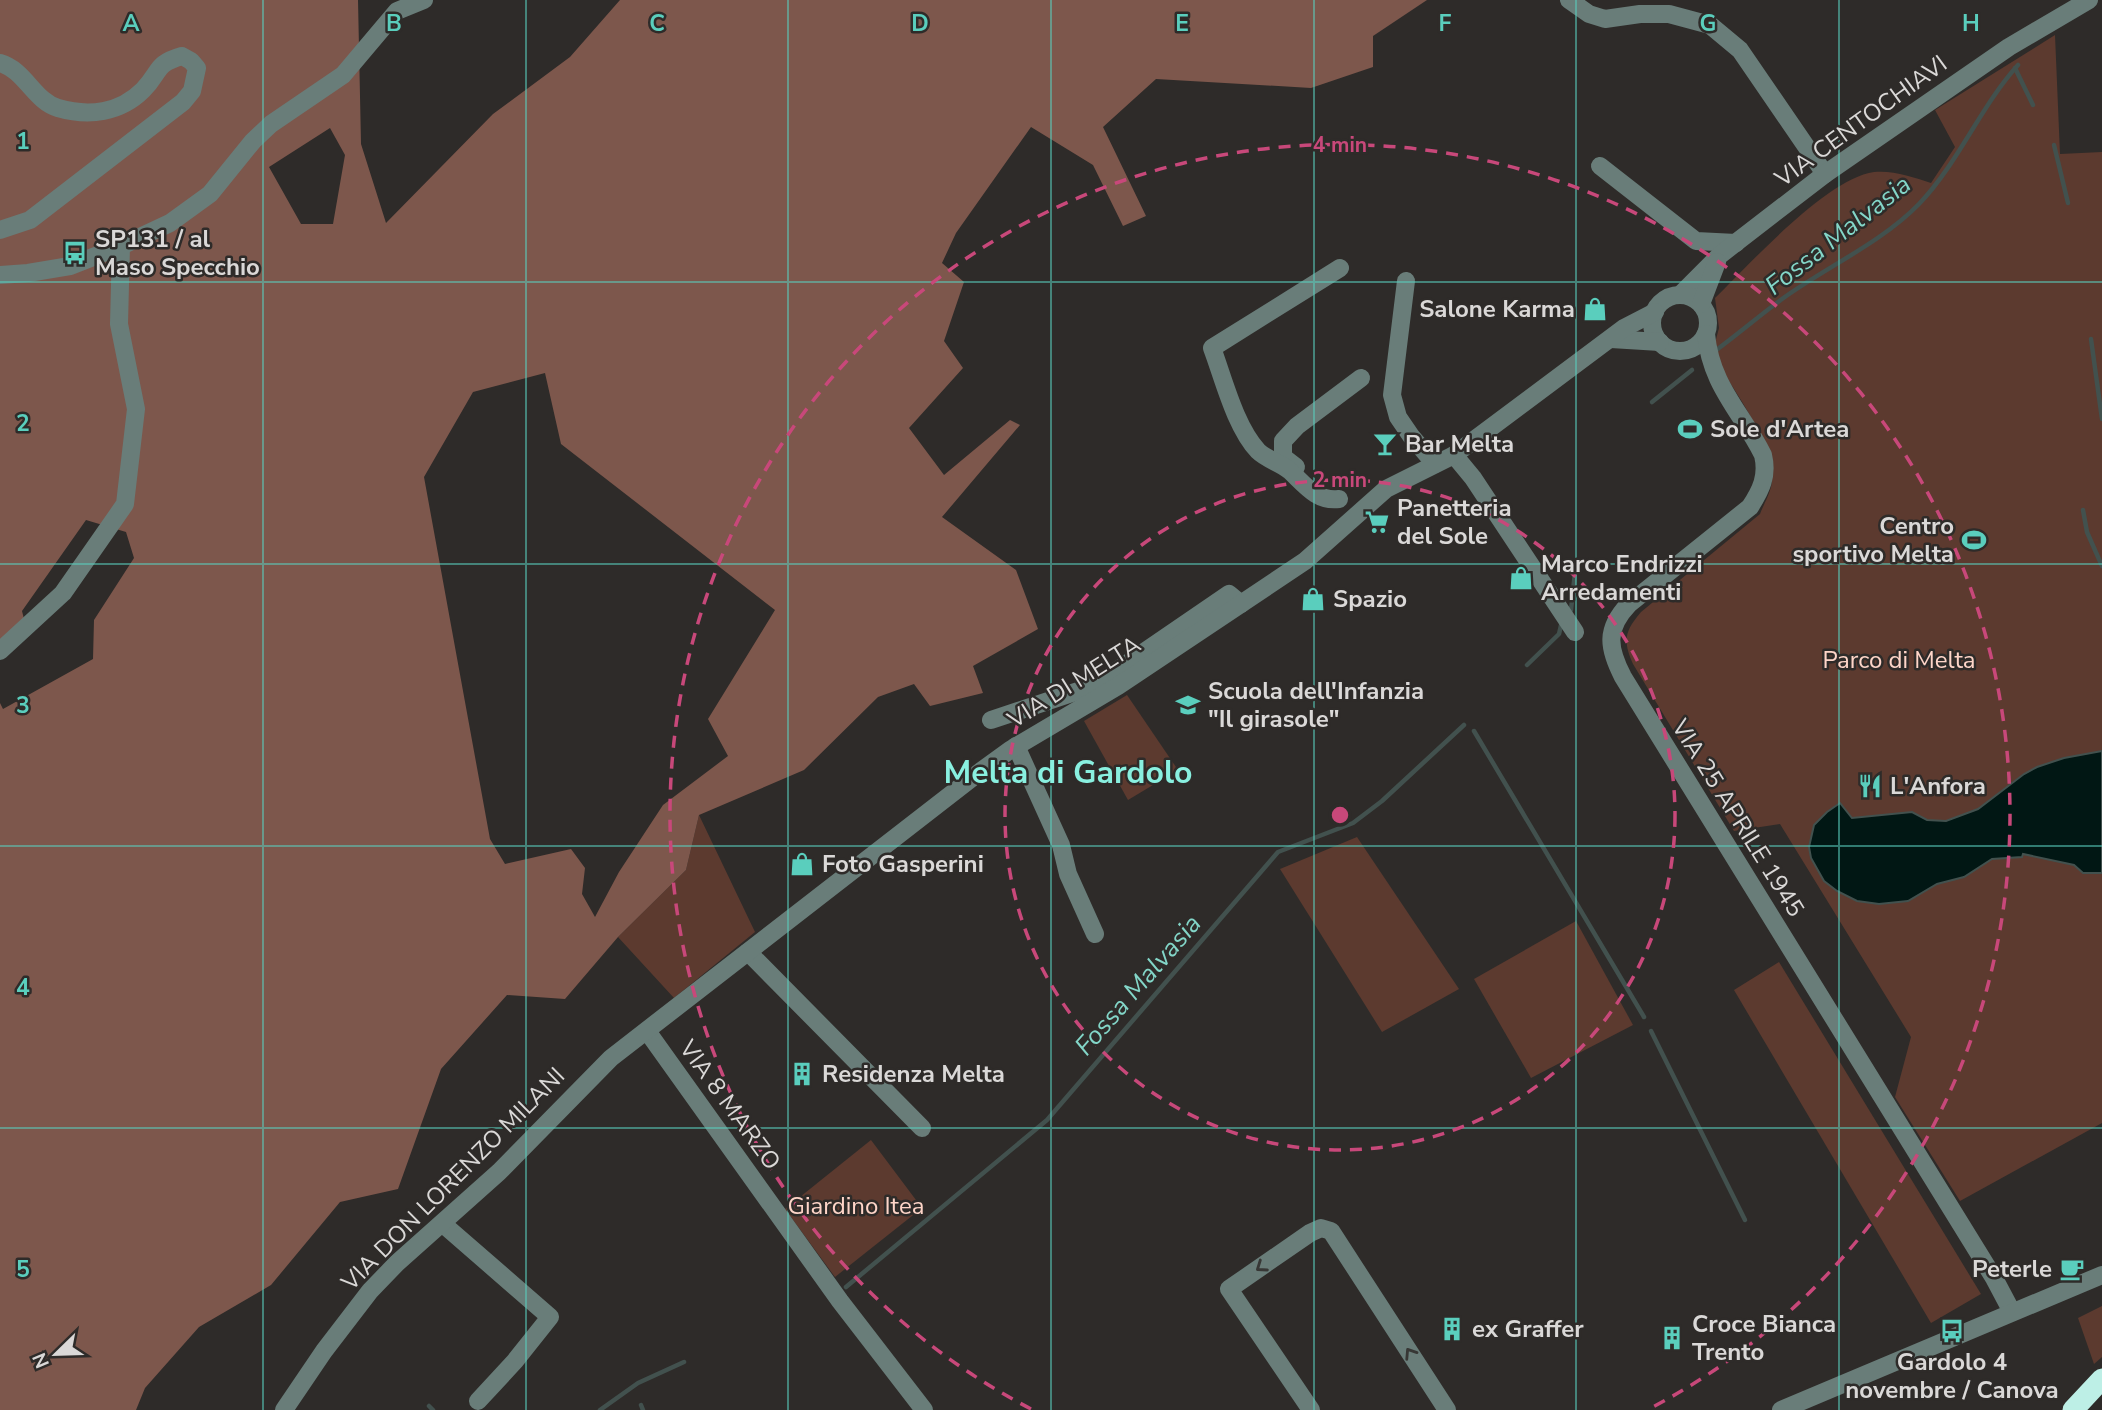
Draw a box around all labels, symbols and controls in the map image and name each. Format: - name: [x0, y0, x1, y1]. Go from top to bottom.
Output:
- text: A: [122, 8, 140, 39]
- text: B: [386, 8, 402, 39]
- text: C: [649, 8, 665, 39]
- text: D: [911, 8, 929, 39]
- text: E: [1175, 8, 1189, 39]
- text: F: [1439, 8, 1452, 39]
- text: G: [1700, 8, 1716, 39]
- text: H: [1962, 8, 1980, 39]
- street label: VIA CENTOCHIAVI: [1768, 48, 1954, 195]
- text: 1: [16, 126, 30, 157]
- text: 4 min: [1313, 131, 1367, 159]
- water label: Fossa Malvasia: [1758, 167, 1918, 303]
- place label: SP131 / al Maso Specchio: [95, 223, 260, 283]
- bus stop icon: SP131 / al Maso Specchio: [61, 239, 89, 267]
- place label: Salone Karma: [1419, 293, 1575, 325]
- shop icon: Salone Karma: [1581, 295, 1609, 323]
- text: 2: [16, 408, 30, 439]
- place label: Sole d'Artea: [1710, 413, 1849, 445]
- sports icon: Sole d'Artea: [1676, 415, 1704, 443]
- place label: Bar Melta: [1405, 428, 1514, 460]
- bar icon: Bar Melta: [1371, 430, 1399, 458]
- text: 2 min: [1313, 466, 1367, 494]
- place label: Panetteria del Sole: [1397, 492, 1512, 552]
- supermarket icon: Panetteria del Sole: [1363, 508, 1391, 536]
- place label: Centro sportivo Melta: [1792, 510, 1954, 570]
- sports icon: Centro sportivo Melta: [1960, 526, 1988, 554]
- place label: Marco Endrizzi Arredamenti: [1541, 548, 1703, 608]
- shop icon: Marco Endrizzi Arredamenti: [1507, 564, 1535, 592]
- place label: Spazio: [1333, 583, 1407, 615]
- shop icon: Spazio: [1299, 585, 1327, 613]
- street label: VIA DI MELTA: [1001, 628, 1147, 736]
- park label: Parco di Melta: [1822, 644, 1976, 676]
- place label: Scuola dell'Infanzia "Il girasole": [1208, 675, 1424, 735]
- text: 3: [16, 690, 30, 721]
- school or university icon: Scuola dell'Infanzia "Il girasole": [1174, 691, 1202, 719]
- street label: VIA 25 APRILE 1945: [1664, 712, 1812, 923]
- district label: Melta di Gardolo: [944, 751, 1192, 794]
- place label: L'Anfora: [1890, 770, 1986, 802]
- restaurant icon: L'Anfora: [1856, 772, 1884, 800]
- centre of rings: [1328, 803, 1352, 827]
- place label: Foto Gasperini: [822, 848, 984, 880]
- shop icon: Foto Gasperini: [788, 850, 816, 878]
- water label: Fossa Malvasia: [1067, 907, 1209, 1063]
- text: 4: [16, 972, 30, 1003]
- street label: VIA 8 MARZO: [671, 1033, 788, 1176]
- place label: Residenza Melta: [822, 1058, 1005, 1090]
- street label: VIA DON LORENZO MILANI: [334, 1060, 572, 1298]
- building icon: Residenza Melta: [788, 1060, 816, 1088]
- park label: Giardino Itea: [788, 1190, 924, 1222]
- place label: Peterle: [1972, 1253, 2052, 1285]
- text: 5: [16, 1254, 30, 1285]
- cafe icon: Peterle: [2058, 1255, 2086, 1283]
- one-way arrow: [1256, 1259, 1269, 1271]
- place label: Croce Bianca Trento: [1692, 1308, 1836, 1368]
- place label: ex Graffer: [1472, 1313, 1584, 1345]
- building icon: ex Graffer: [1438, 1315, 1466, 1343]
- bus stop icon: Gardolo 4 novembre / Canova: [1938, 1317, 1966, 1345]
- north arrow: [21, 1319, 91, 1389]
- building icon: Croce Bianca Trento: [1658, 1324, 1686, 1352]
- place label: Gardolo 4 novembre / Canova: [1845, 1346, 2059, 1406]
- one-way arrow: [1406, 1347, 1419, 1360]
- text: N: [27, 1349, 56, 1372]

